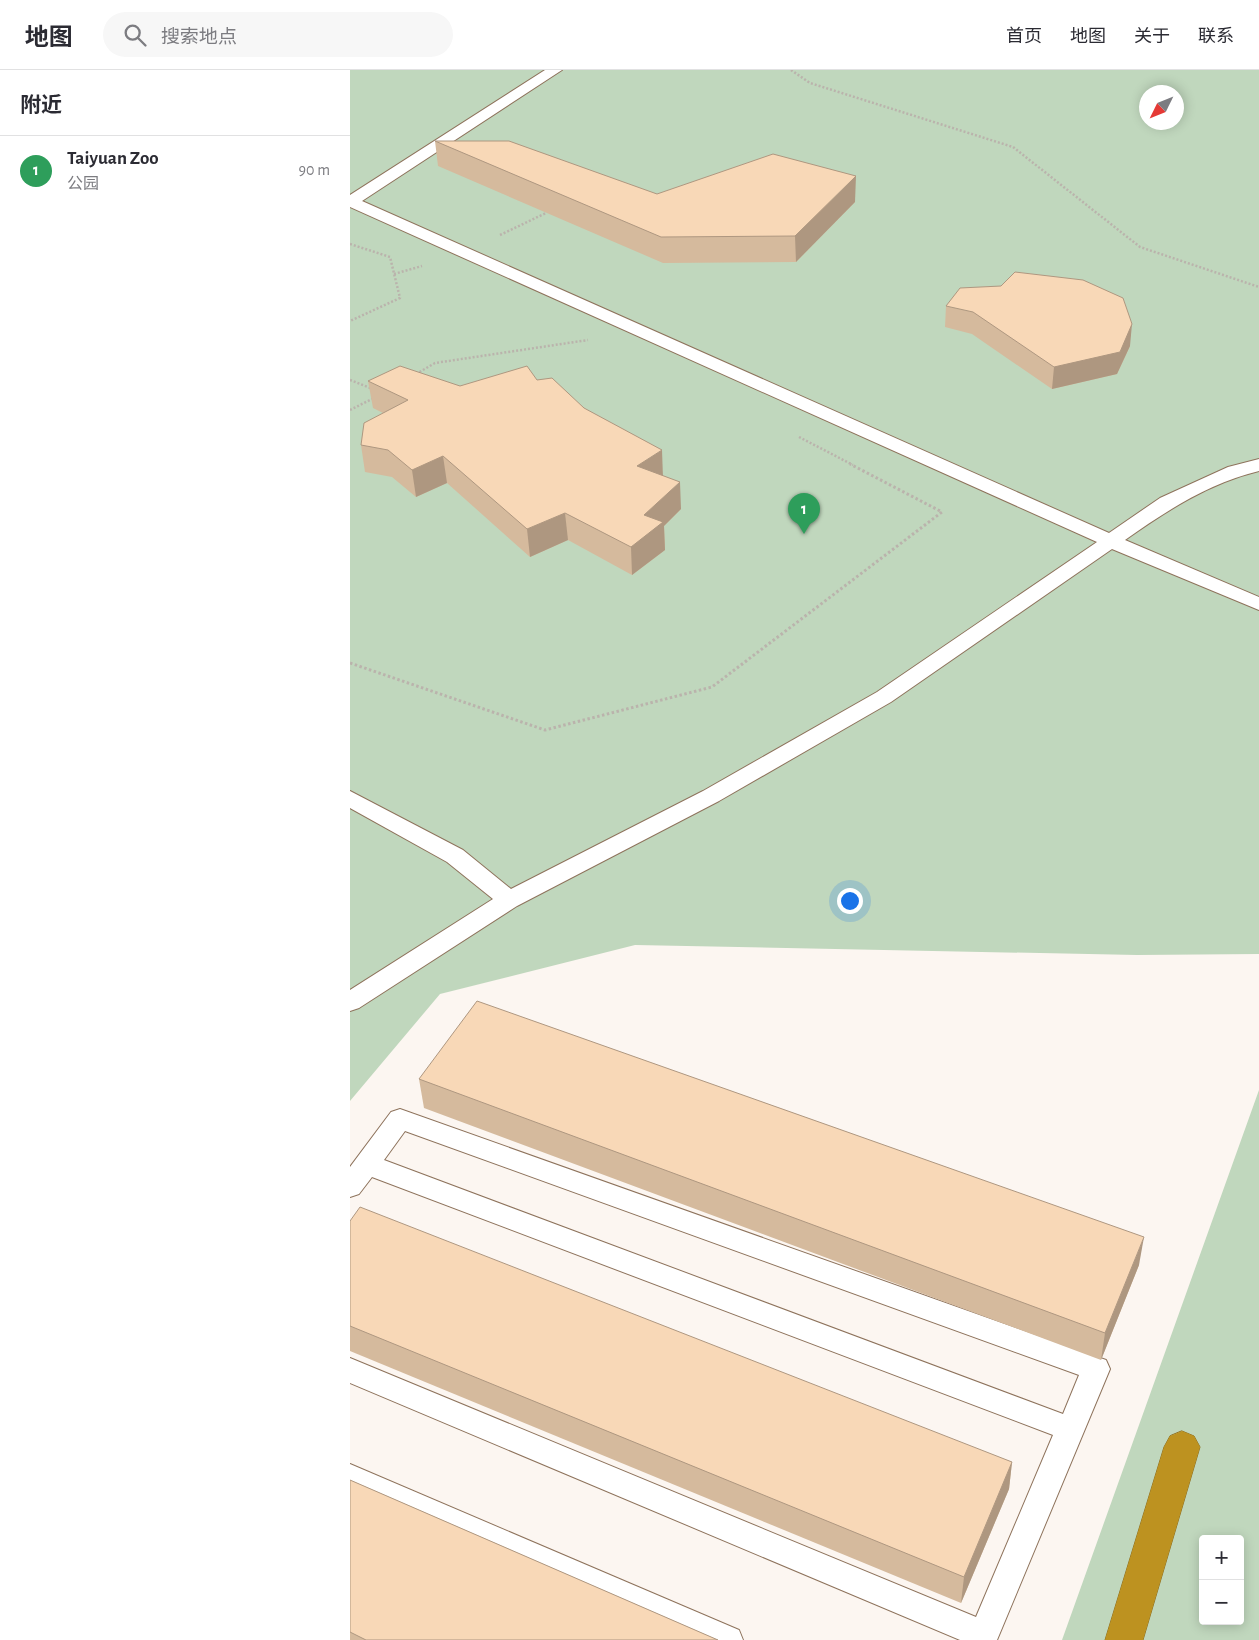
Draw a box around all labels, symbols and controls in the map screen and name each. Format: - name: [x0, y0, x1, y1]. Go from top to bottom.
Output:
- search box: [103, 12, 453, 57]
- icon: search: [121, 21, 149, 49]
- text: 地图: [25, 26, 73, 50]
- text: 搜索地点: [161, 28, 237, 47]
- text: 首页: [1006, 28, 1042, 46]
- text: 地图: [1070, 28, 1106, 46]
- text: 关于: [1134, 28, 1170, 46]
- text: 联系: [1198, 28, 1234, 46]
- north arrow: [1139, 85, 1184, 130]
- text: 附近: [20, 95, 62, 116]
- text: Taiyuan Zoo: [67, 149, 159, 168]
- text: 1: [33, 162, 39, 178]
- text: 90 m: [299, 162, 330, 178]
- text: 公园: [67, 176, 99, 192]
- pin: 1: [788, 493, 820, 534]
- your location: [837, 888, 863, 914]
- map controls: [1199, 1535, 1244, 1625]
- button: +: [1199, 1535, 1244, 1580]
- button: −: [1199, 1580, 1244, 1625]

